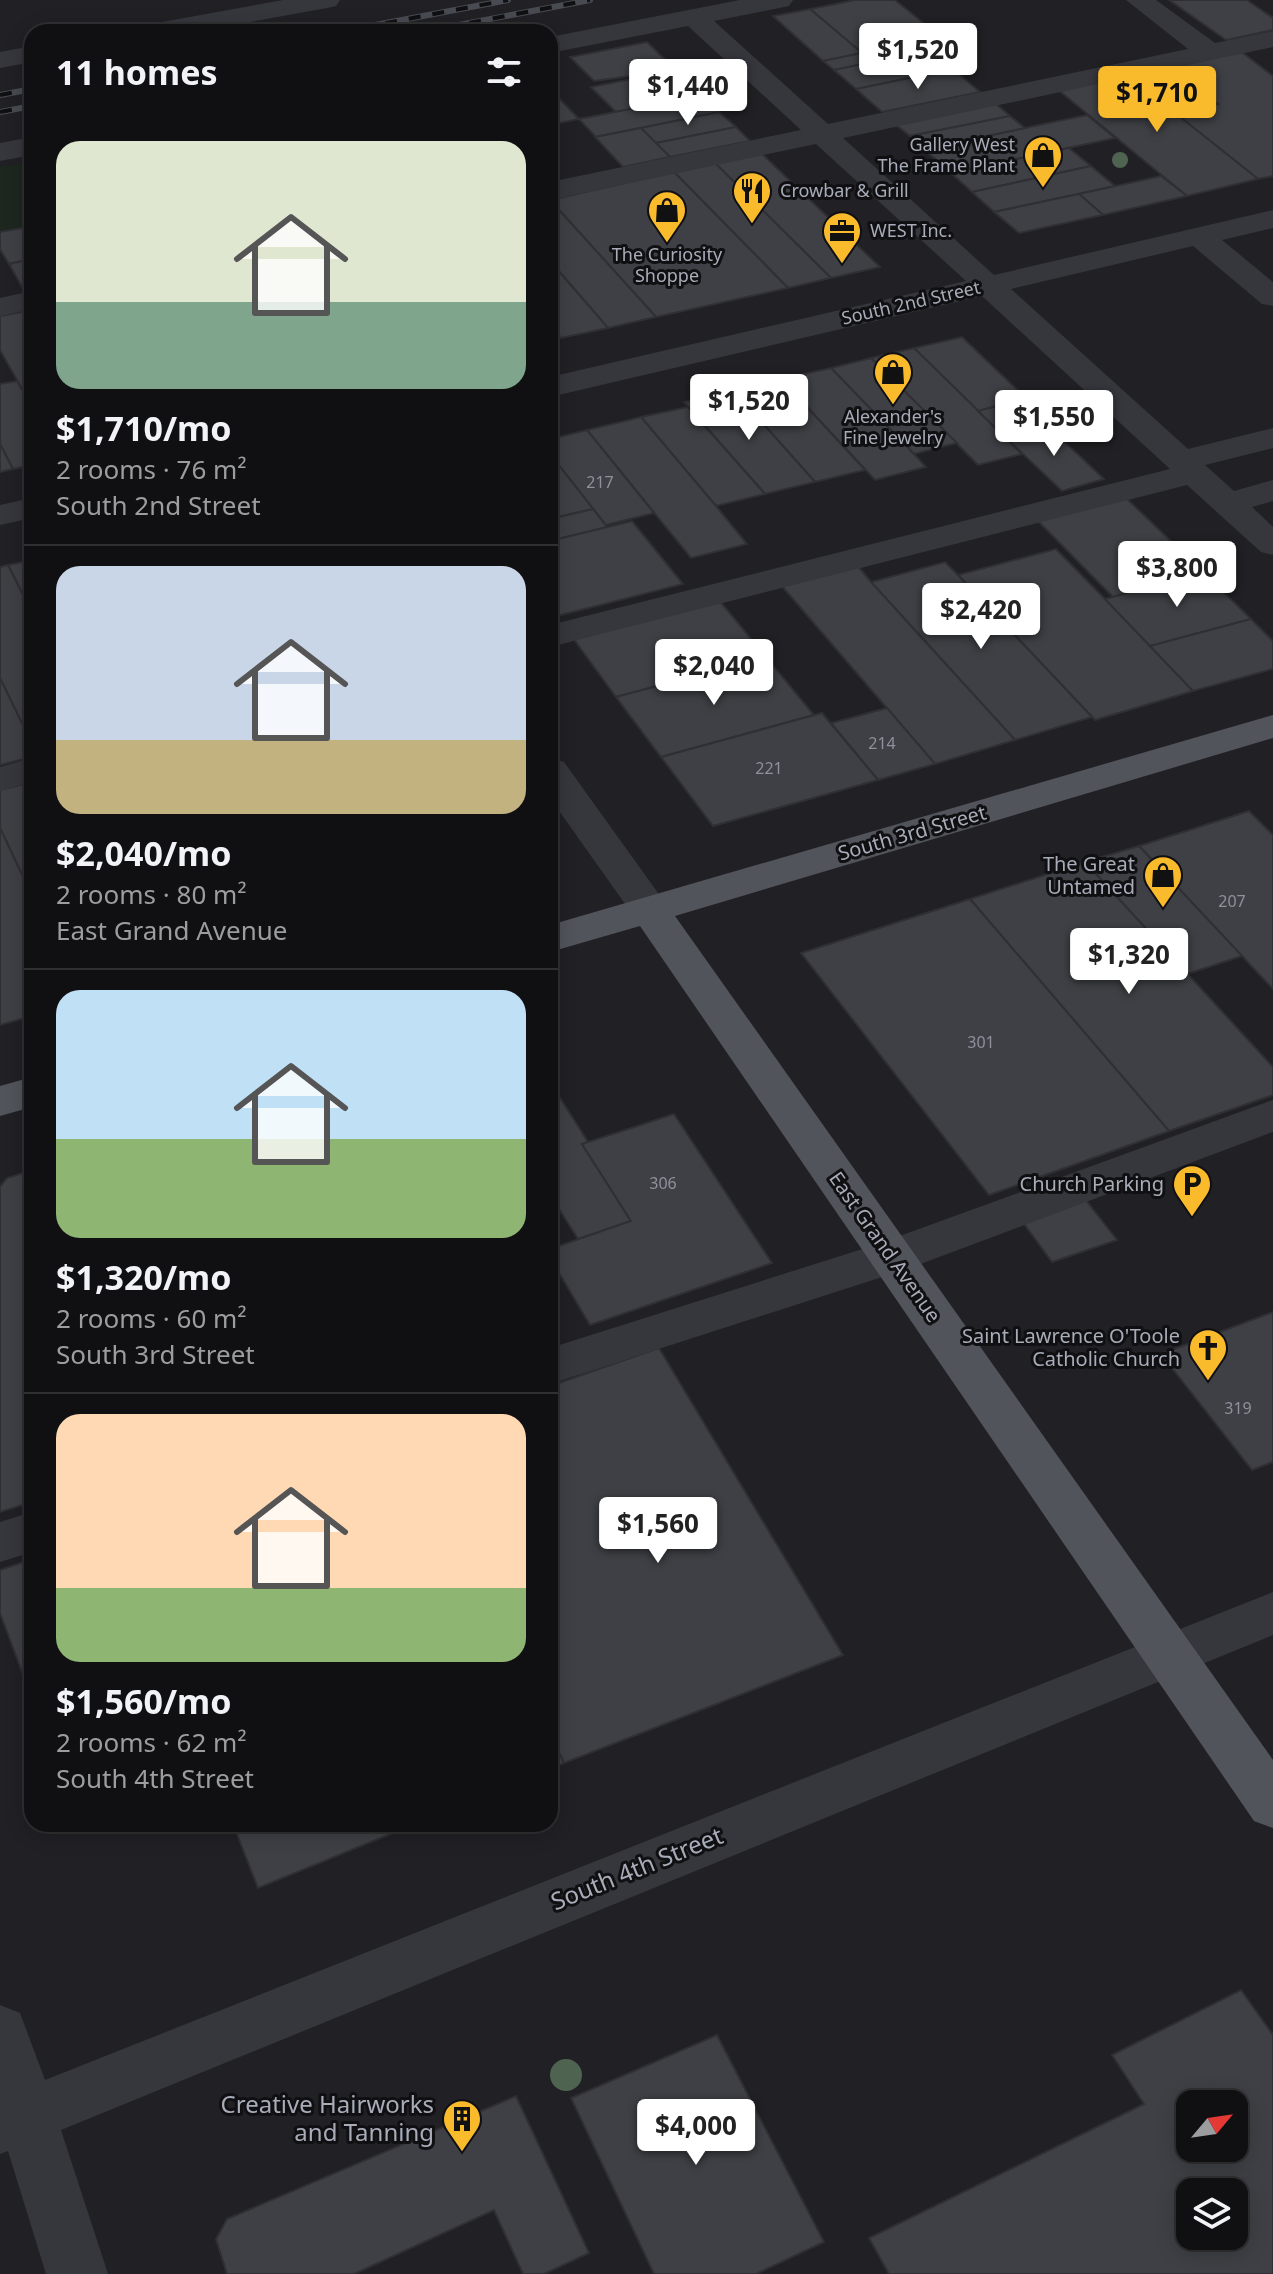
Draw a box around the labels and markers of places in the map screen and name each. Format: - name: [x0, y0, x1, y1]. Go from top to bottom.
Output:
- pin: $1,520: [853, 23, 983, 91]
- pin: $1,440: [623, 59, 753, 127]
- pin: $1,710: [1092, 66, 1222, 134]
- place label: Gallery West The Frame Plant: [878, 132, 1015, 177]
- shop icon: Gallery West The Frame Plant: [1022, 134, 1064, 189]
- restaurant icon: Crowbar & Grill: [731, 170, 773, 225]
- place label: Crowbar & Grill: [780, 178, 909, 202]
- shop icon: The Curiosity Shoppe: [646, 189, 688, 244]
- office icon: WEST Inc.: [821, 210, 863, 265]
- place label: WEST Inc.: [870, 218, 952, 242]
- place label: The Curiosity Shoppe: [612, 242, 723, 287]
- shop icon: Alexander's Fine Jewelry: [872, 351, 914, 406]
- pin: $1,520: [684, 374, 814, 442]
- pin: $1,550: [989, 390, 1119, 458]
- place label: Alexander's Fine Jewelry: [843, 404, 944, 449]
- pin: $3,800: [1112, 541, 1242, 609]
- pin: $2,420: [916, 583, 1046, 651]
- pin: $2,040: [649, 639, 779, 707]
- place label: The Great Untamed: [1043, 850, 1135, 900]
- shop icon: The Great Untamed: [1142, 854, 1184, 909]
- pin: $1,320: [1064, 928, 1194, 996]
- parking icon: Church Parking: [1171, 1163, 1213, 1218]
- place label: Church Parking: [1020, 1170, 1164, 1197]
- place label: Saint Lawrence O'Toole Catholic Church: [962, 1322, 1180, 1372]
- church icon: Saint Lawrence O'Toole Catholic Church: [1187, 1327, 1229, 1382]
- pin: $1,560: [593, 1497, 723, 1565]
- place label: Creative Hairworks and Tanning: [221, 2087, 434, 2148]
- building icon: Creative Hairworks and Tanning: [441, 2098, 483, 2153]
- pin: $4,000: [631, 2099, 761, 2167]

